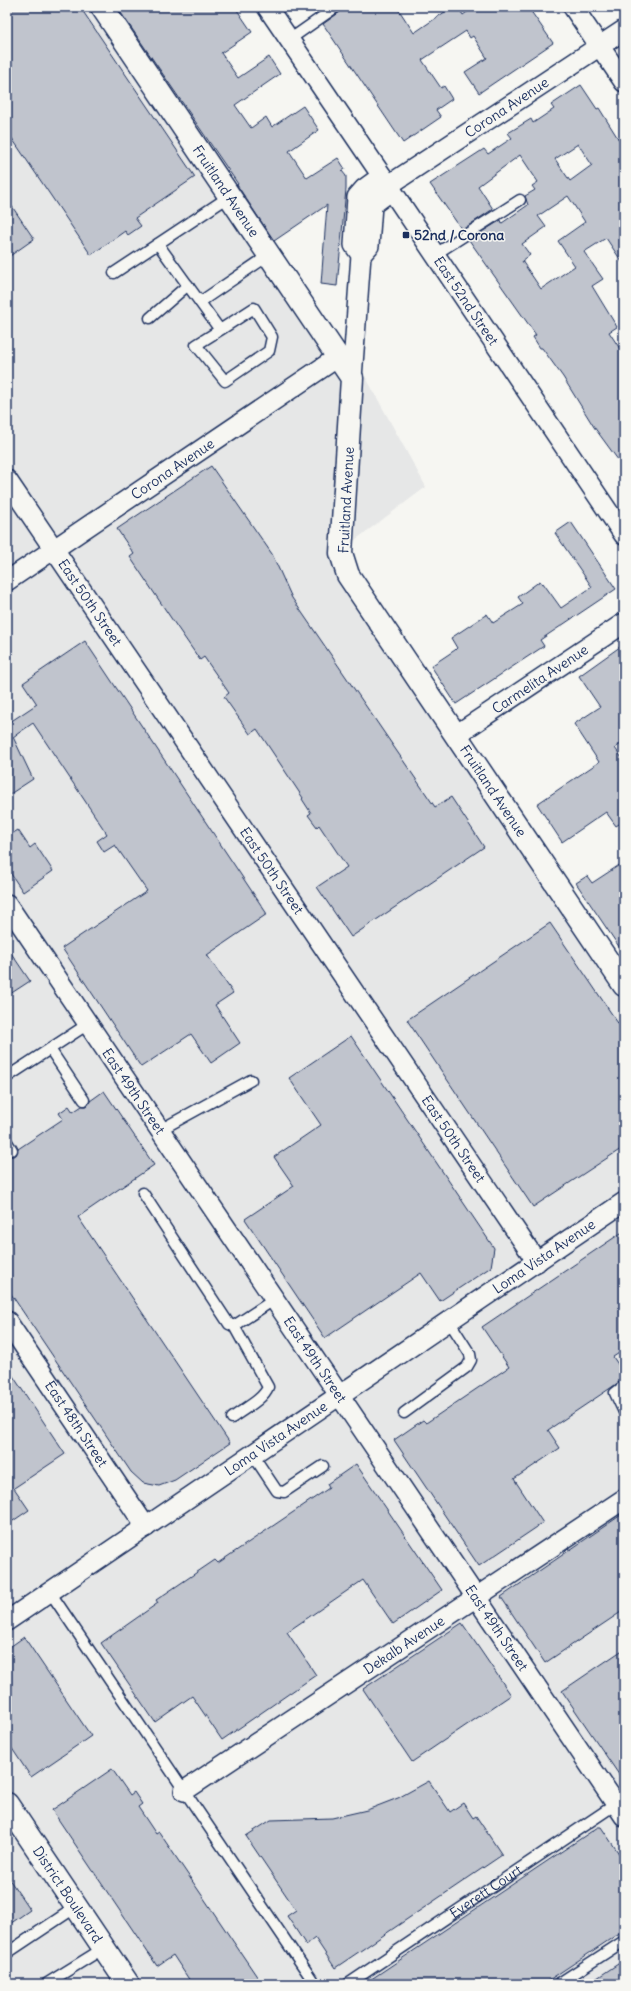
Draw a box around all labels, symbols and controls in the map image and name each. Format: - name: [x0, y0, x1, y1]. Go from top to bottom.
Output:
- street label: Corona Avenue: [461, 73, 552, 142]
- street label: Fruitland Avenue: [189, 142, 263, 240]
- place label: 52nd / Corona: [414, 226, 504, 244]
- marker: 52nd / Corona: [401, 230, 411, 240]
- street label: East 52nd Street: [430, 253, 503, 349]
- street label: Corona Avenue: [127, 434, 218, 503]
- street label: Fruitland Avenue: [334, 446, 358, 554]
- street label: East 50th Street: [54, 556, 126, 650]
- street label: Carmelita Avenue: [488, 640, 592, 718]
- street label: Fruitland Avenue: [456, 741, 531, 840]
- street label: East 50th Street: [236, 824, 308, 918]
- street label: East 49th Street: [98, 1045, 169, 1138]
- street label: East 50th Street: [418, 1092, 490, 1186]
- street label: Loma Vista Avenue: [489, 1215, 599, 1298]
- street label: East 49th Street: [280, 1313, 351, 1406]
- street label: East 48th Street: [41, 1377, 112, 1471]
- street label: Loma Vista Avenue: [221, 1397, 331, 1480]
- street label: East 49th Street: [461, 1581, 532, 1675]
- street label: Dekalb Avenue: [360, 1612, 448, 1678]
- street label: District Boulevard: [29, 1843, 107, 1946]
- street label: Everett Court: [446, 1861, 526, 1922]

